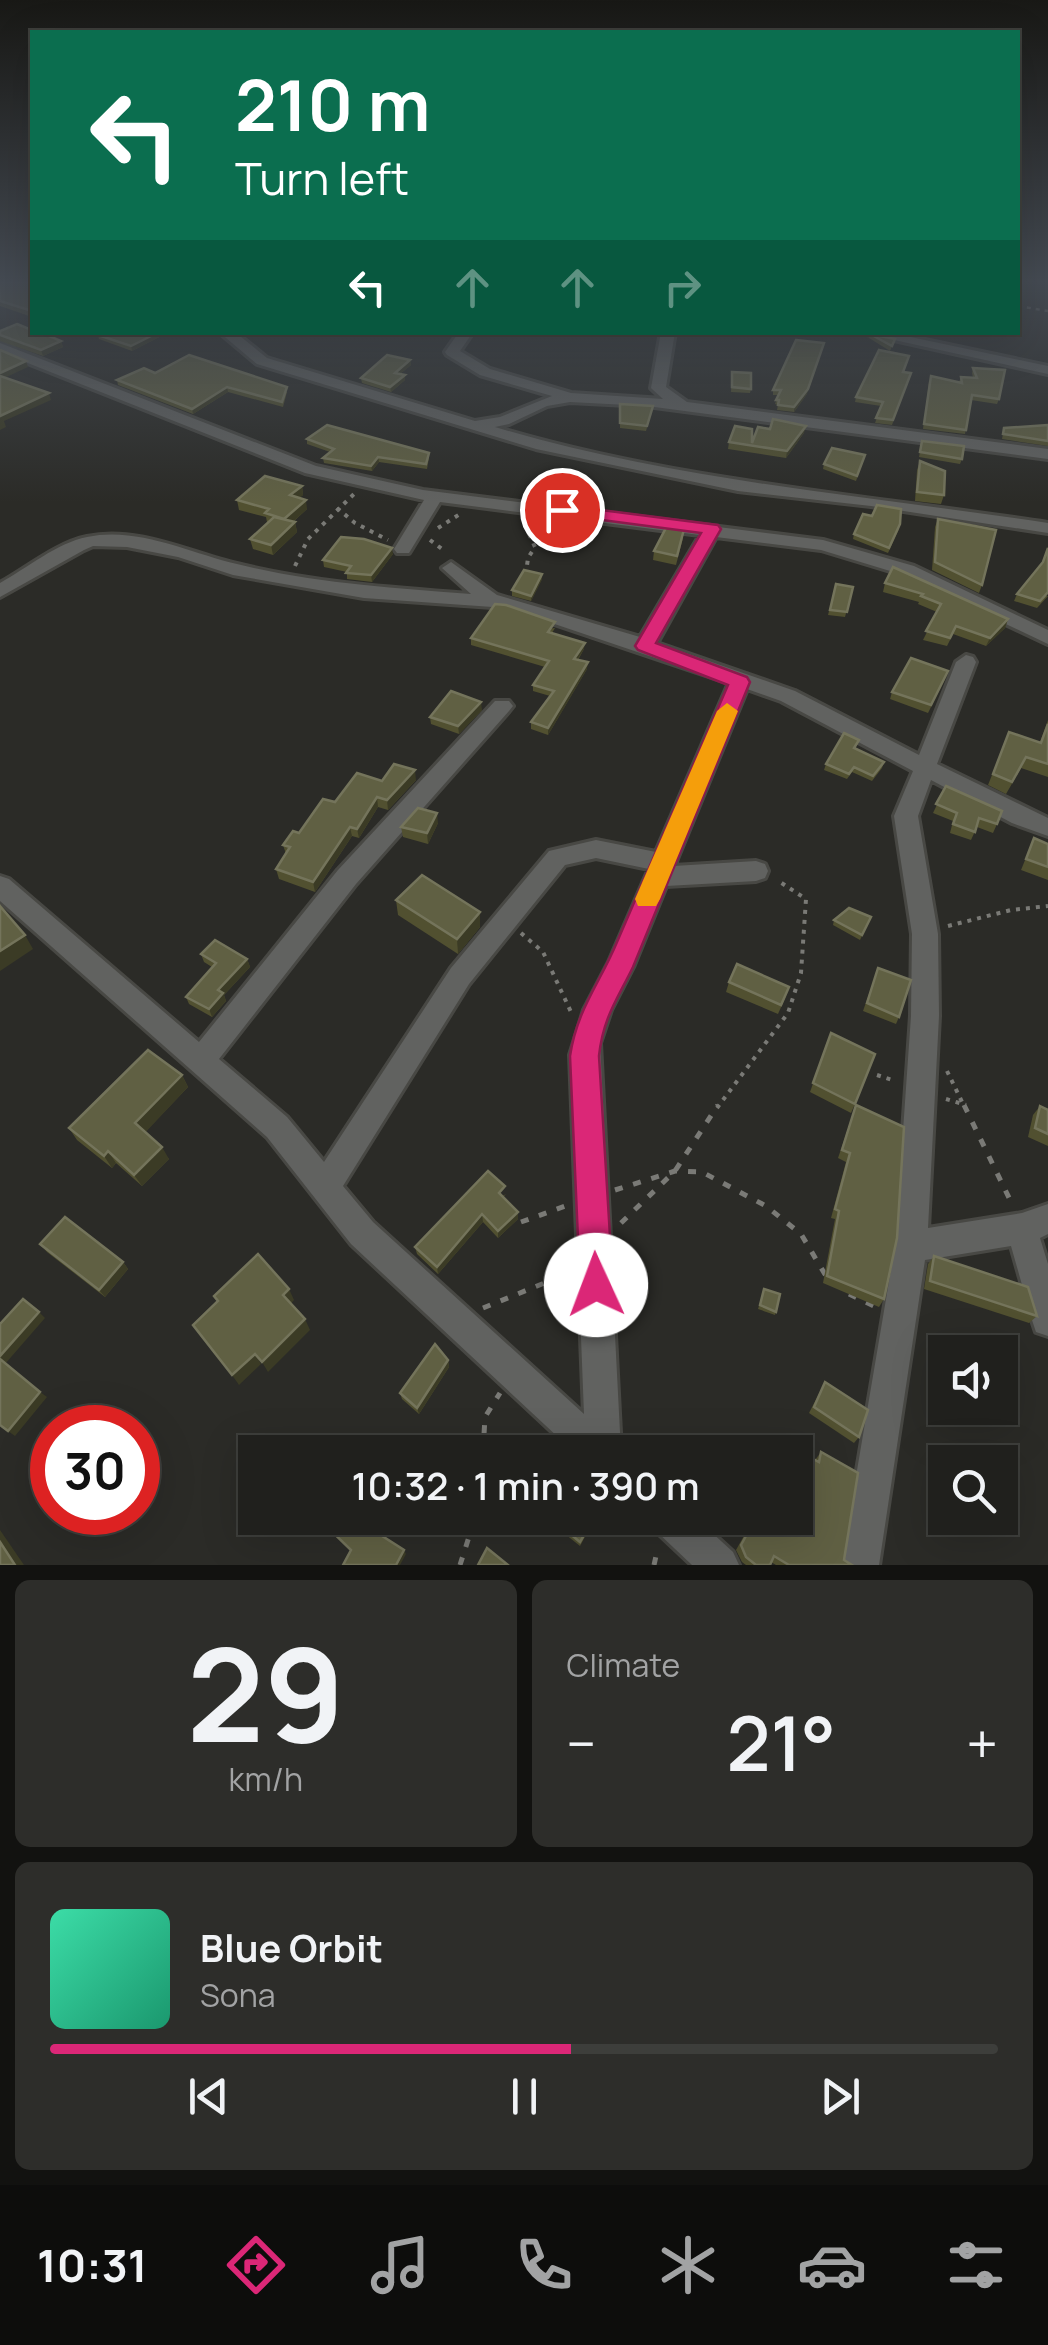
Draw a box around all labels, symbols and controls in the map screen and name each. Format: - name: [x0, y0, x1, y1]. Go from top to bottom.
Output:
- text: 210 m: [235, 56, 430, 152]
- icon: left: [70, 70, 200, 200]
- text: Turn left: [235, 147, 409, 209]
- icon: left: [340, 260, 395, 315]
- icon: ahead: [445, 260, 500, 315]
- icon: ahead: [550, 260, 605, 315]
- icon: right: [655, 260, 710, 315]
- pin: [520, 468, 605, 553]
- icon: arrive: [535, 483, 590, 538]
- position arrow: [544, 1233, 648, 1337]
- map controls: [928, 1335, 1018, 1535]
- button: sound: [928, 1335, 1018, 1425]
- speed limit sign: 30: [30, 1405, 160, 1535]
- button: search: [928, 1445, 1018, 1535]
- text: 10:32 · 1 min · 390 m: [351, 1459, 700, 1511]
- text: 29: [187, 1603, 345, 1781]
- text: Climate: [567, 1643, 680, 1687]
- text: 21°: [727, 1691, 836, 1794]
- text: −: [567, 1705, 596, 1781]
- text: +: [966, 1705, 998, 1781]
- text: km/h: [229, 1757, 303, 1801]
- text: Blue Orbit: [200, 1921, 383, 1973]
- text: Sona: [200, 1973, 275, 2017]
- icon: previous: [181, 2069, 236, 2124]
- icon: pause: [497, 2069, 552, 2124]
- icon: next: [813, 2069, 868, 2124]
- icon: directions: [221, 2230, 291, 2300]
- icon: music: [365, 2230, 435, 2300]
- icon: phone: [509, 2230, 579, 2300]
- icon: climate: [653, 2230, 723, 2300]
- icon: car: [797, 2230, 867, 2300]
- icon: filters: [941, 2230, 1011, 2300]
- text: 10:31: [37, 2234, 148, 2296]

